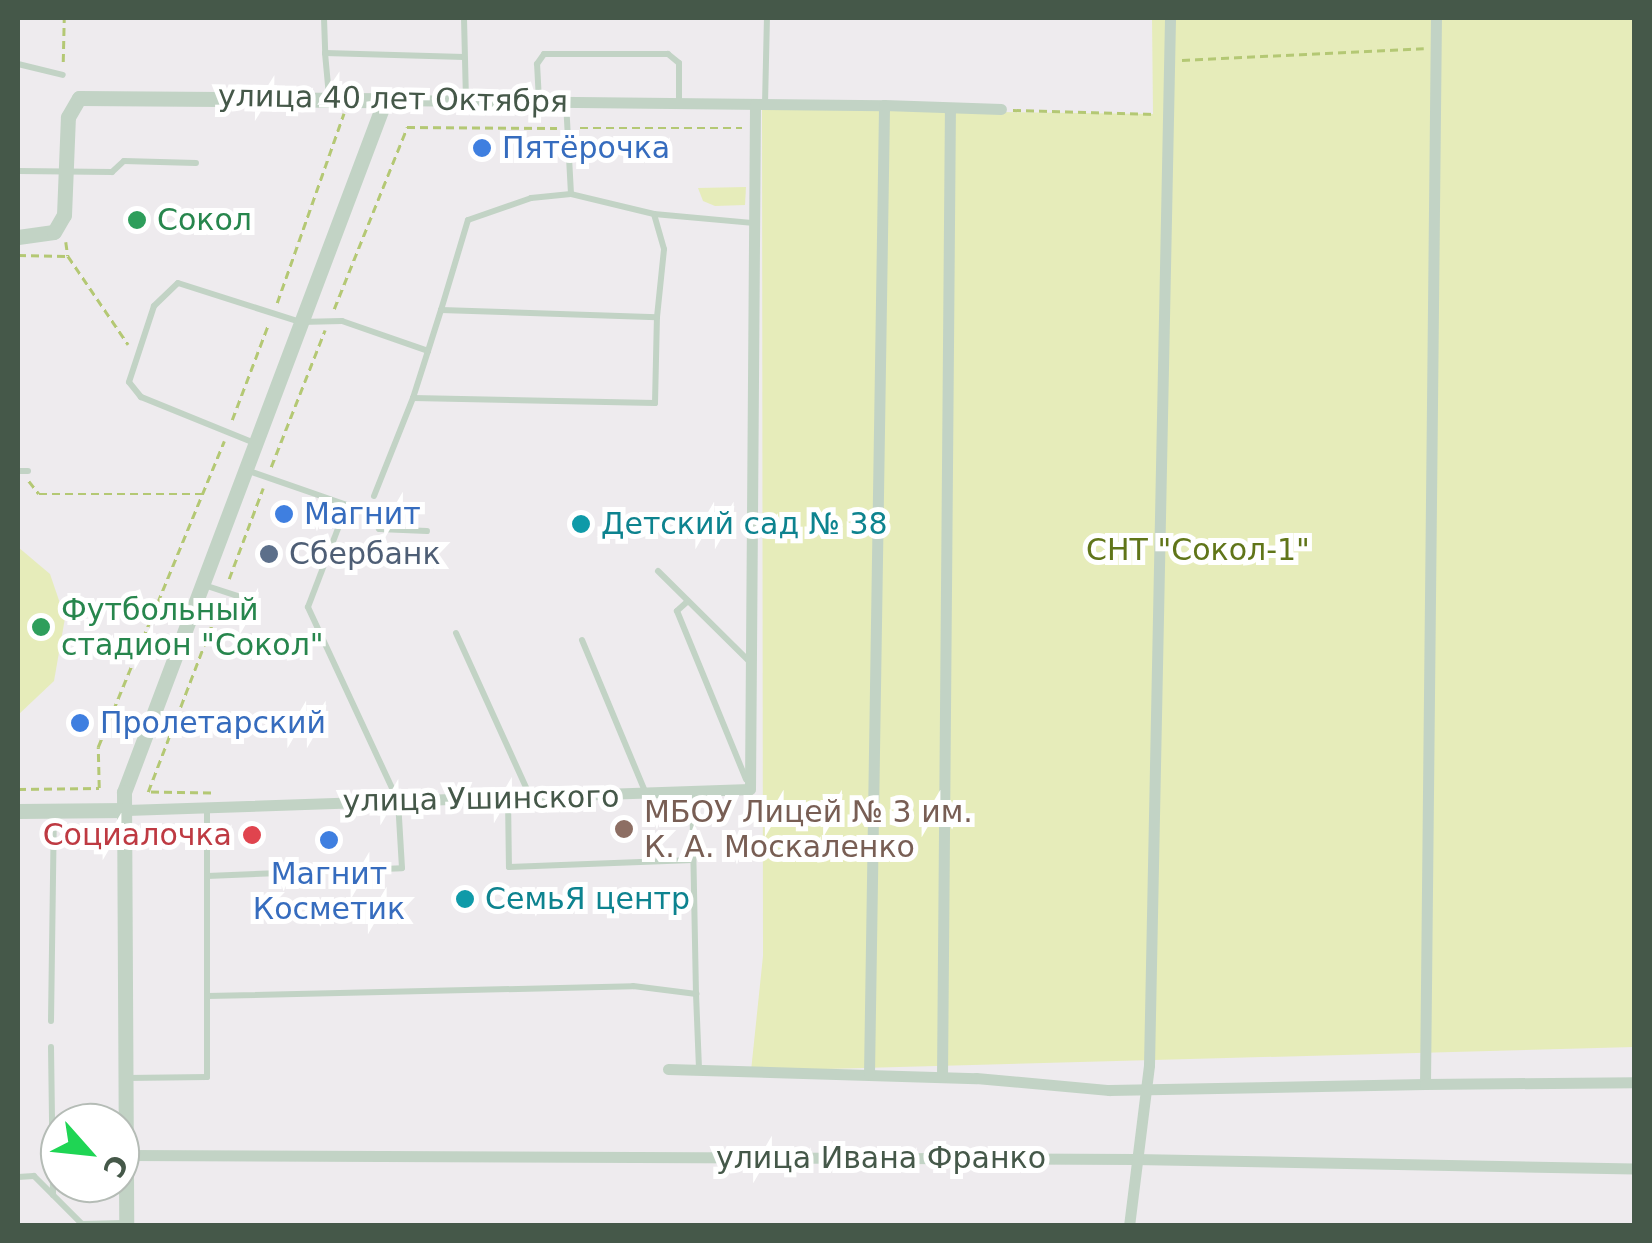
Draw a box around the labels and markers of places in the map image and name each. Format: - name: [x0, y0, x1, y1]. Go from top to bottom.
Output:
- place label: Пятёрочка: [502, 130, 670, 166]
- marker: Пятёрочка: [471, 137, 493, 159]
- place label: Сокол: [157, 202, 252, 238]
- marker: Сокол: [126, 209, 148, 231]
- place label: Магнит: [304, 496, 421, 532]
- marker: Магнит: [273, 503, 295, 525]
- place label: Детский сад № 38: [601, 506, 888, 542]
- marker: Детский сад № 38: [570, 513, 592, 535]
- place label: Сбербанк: [289, 536, 441, 572]
- marker: Сбербанк: [258, 543, 280, 565]
- place label: Футбольный стадион "Сокол": [61, 592, 324, 662]
- marker: Футбольный стадион "Сокол": [30, 616, 52, 638]
- place label: Пролетарский: [100, 705, 326, 741]
- marker: Пролетарский: [69, 712, 91, 734]
- place label: МБОУ Лицей № 3 им. К. А. Москаленко: [644, 794, 973, 864]
- place label: Социалочка: [43, 817, 232, 853]
- marker: МБОУ Лицей № 3 им. К. А. Москаленко: [613, 818, 635, 840]
- marker: Социалочка: [241, 824, 263, 846]
- marker: Магнит Косметик: [318, 829, 340, 851]
- place label: Магнит Косметик: [253, 856, 405, 926]
- place label: СемьЯ центр: [485, 881, 690, 917]
- marker: СемьЯ центр: [454, 888, 476, 910]

